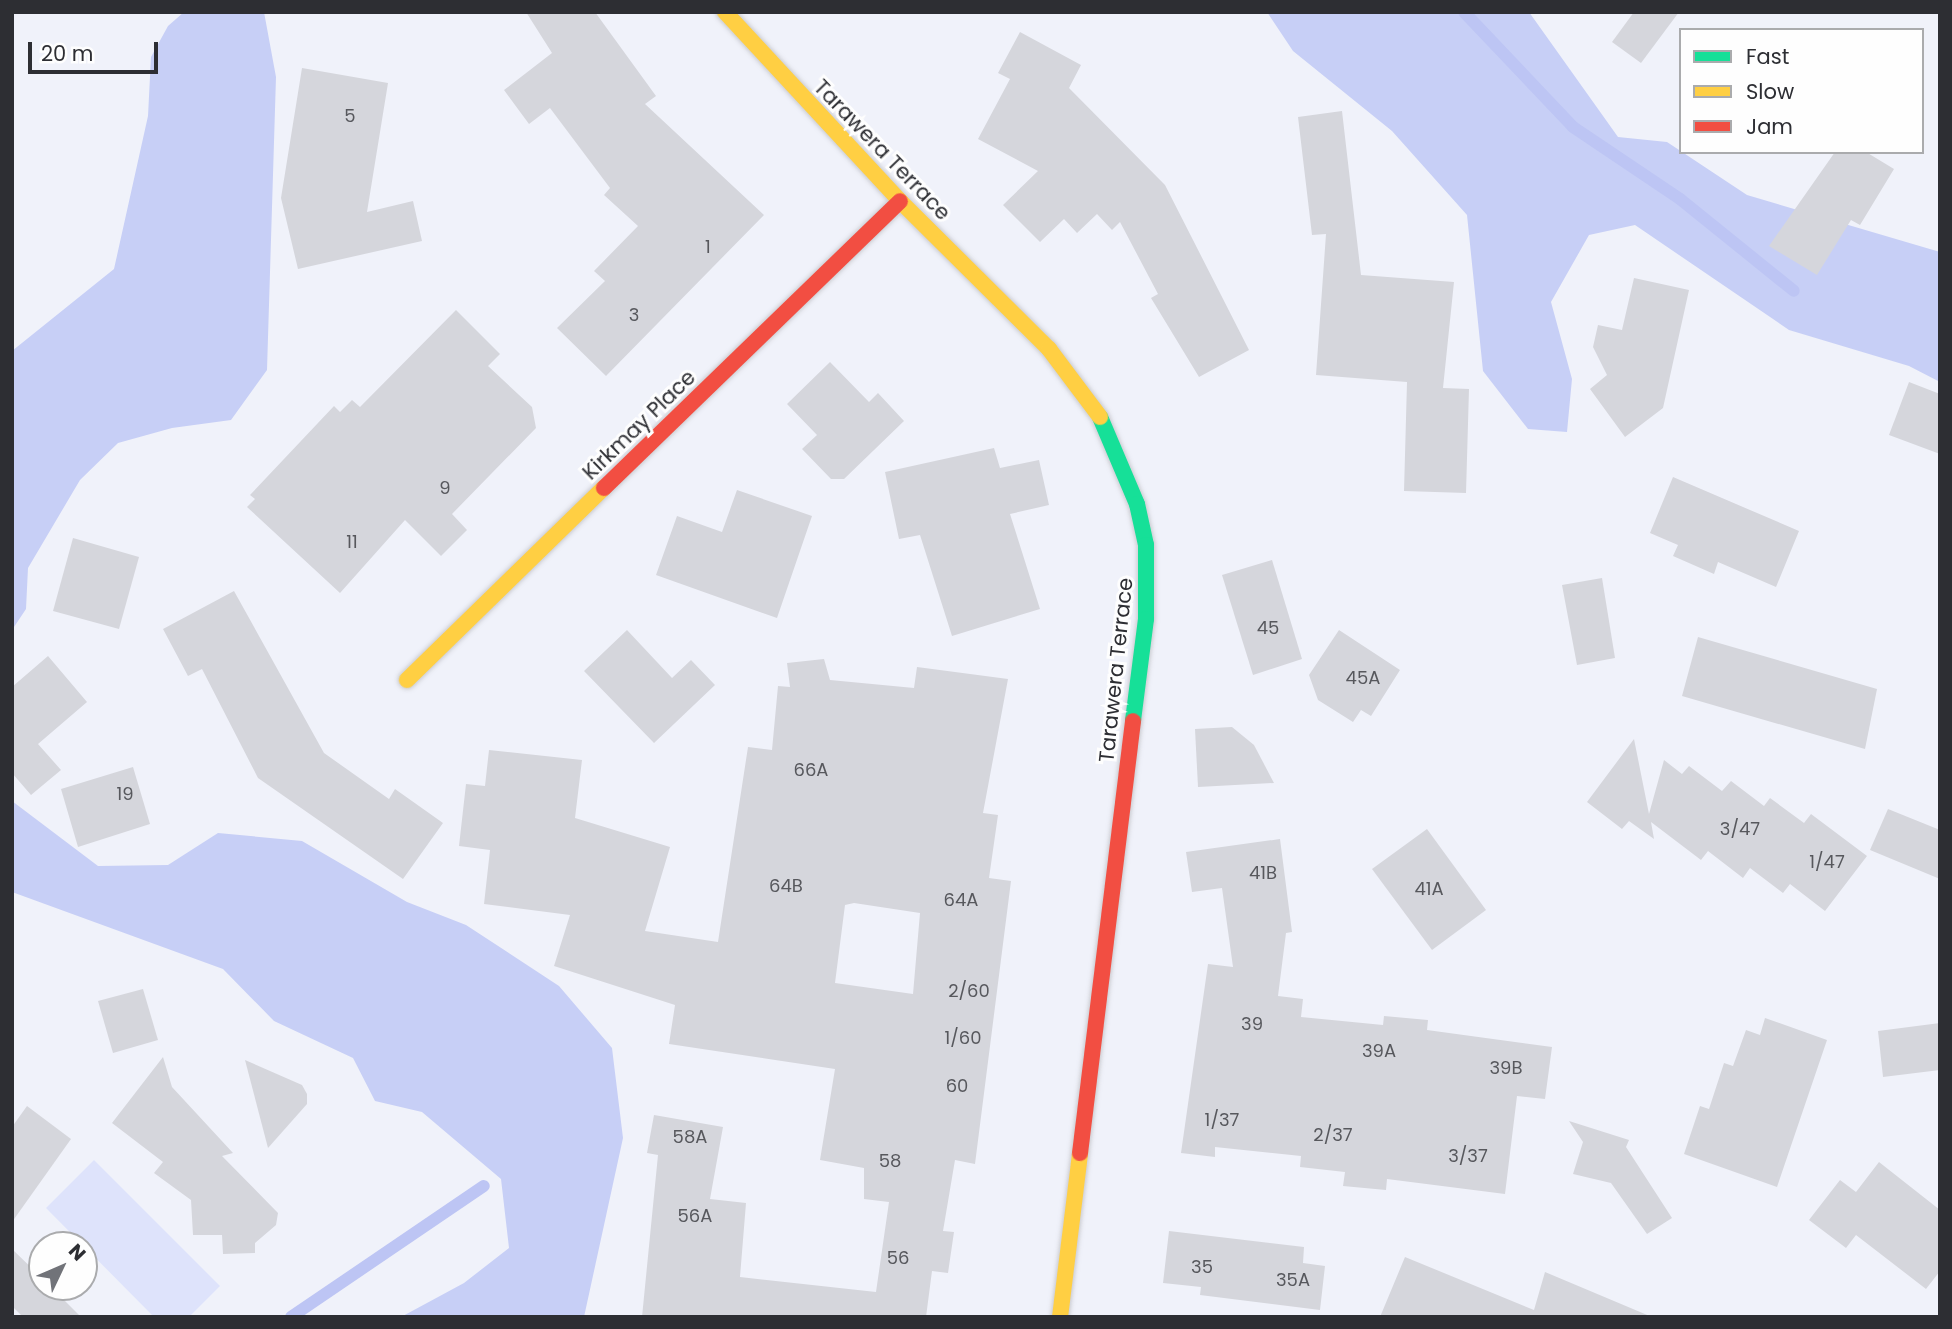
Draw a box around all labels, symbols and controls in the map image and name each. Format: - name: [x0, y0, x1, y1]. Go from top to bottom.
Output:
- scale bar: [32, 28, 161, 72]
- legend: [1679, 28, 1924, 154]
- text: 20 m: [41, 39, 94, 68]
- text: Fast: [1746, 42, 1789, 71]
- street label: Tarawera Terrace: [809, 75, 955, 225]
- text: Slow: [1746, 77, 1794, 106]
- house number: 5: [344, 105, 356, 127]
- text: Jam: [1746, 112, 1793, 141]
- house number: 1: [705, 236, 711, 258]
- house number: 3: [629, 304, 639, 326]
- street label: Kirkmay Place: [577, 365, 701, 485]
- house number: 9: [439, 477, 451, 499]
- house number: 11: [346, 531, 358, 553]
- street label: Tarawera Terrace: [1094, 576, 1138, 764]
- house number: 45: [1257, 617, 1279, 639]
- house number: 45A: [1346, 667, 1380, 689]
- house number: 66A: [794, 759, 828, 781]
- house number: 19: [116, 783, 134, 805]
- house number: 3/47: [1720, 818, 1760, 840]
- house number: 1/47: [1809, 851, 1845, 873]
- house number: 41B: [1249, 862, 1277, 884]
- house number: 64B: [769, 875, 803, 897]
- house number: 41A: [1414, 878, 1444, 900]
- house number: 64A: [944, 889, 978, 911]
- house number: 2/60: [948, 980, 990, 1002]
- house number: 39: [1241, 1013, 1263, 1035]
- house number: 1/60: [944, 1027, 982, 1049]
- house number: 39A: [1362, 1040, 1396, 1062]
- house number: 39B: [1490, 1057, 1522, 1079]
- house number: 60: [946, 1075, 968, 1097]
- house number: 1/37: [1205, 1109, 1239, 1131]
- house number: 2/37: [1313, 1124, 1353, 1146]
- house number: 58A: [673, 1126, 707, 1148]
- house number: 3/37: [1448, 1145, 1488, 1167]
- house number: 58: [879, 1150, 901, 1172]
- house number: 56A: [678, 1205, 712, 1227]
- north arrow: [28, 1231, 98, 1301]
- text: N: [62, 1238, 92, 1267]
- house number: 56: [887, 1247, 909, 1269]
- house number: 35: [1191, 1256, 1213, 1278]
- house number: 35A: [1276, 1269, 1310, 1291]

